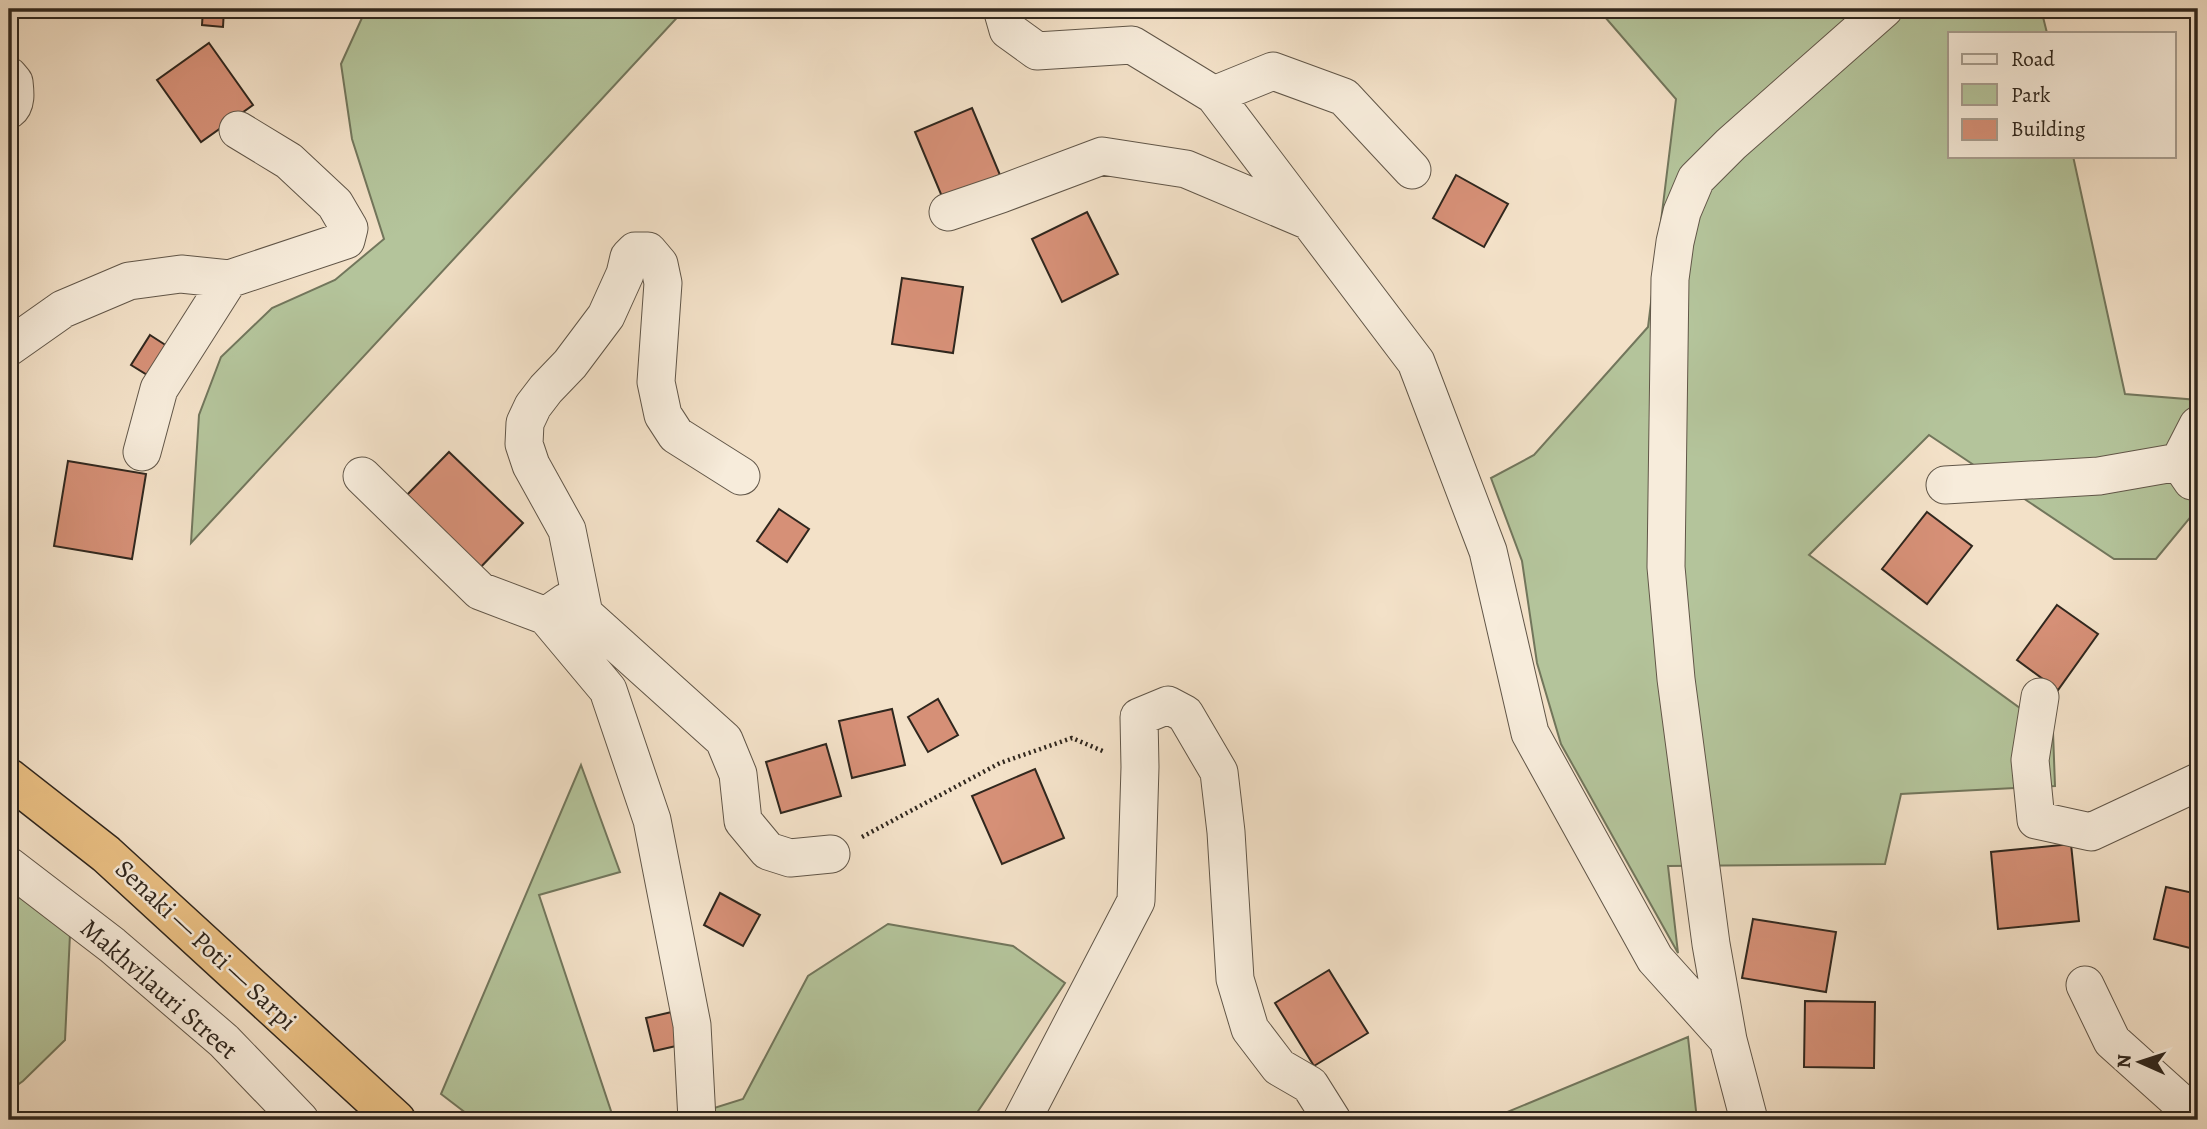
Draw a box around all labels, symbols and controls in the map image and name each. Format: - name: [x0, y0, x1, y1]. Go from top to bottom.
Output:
- legend: [1948, 32, 2176, 158]
- text: Road: [2011, 45, 2055, 73]
- text: Park: [2011, 81, 2051, 109]
- text: Building: [2011, 115, 2086, 143]
- street label: Senaki — Poti — Sarpi: [108, 852, 304, 1038]
- street label: Makhvilauri Street: [73, 911, 246, 1067]
- north arrow: [2106, 1028, 2176, 1098]
- text: N: [2111, 1053, 2137, 1069]

